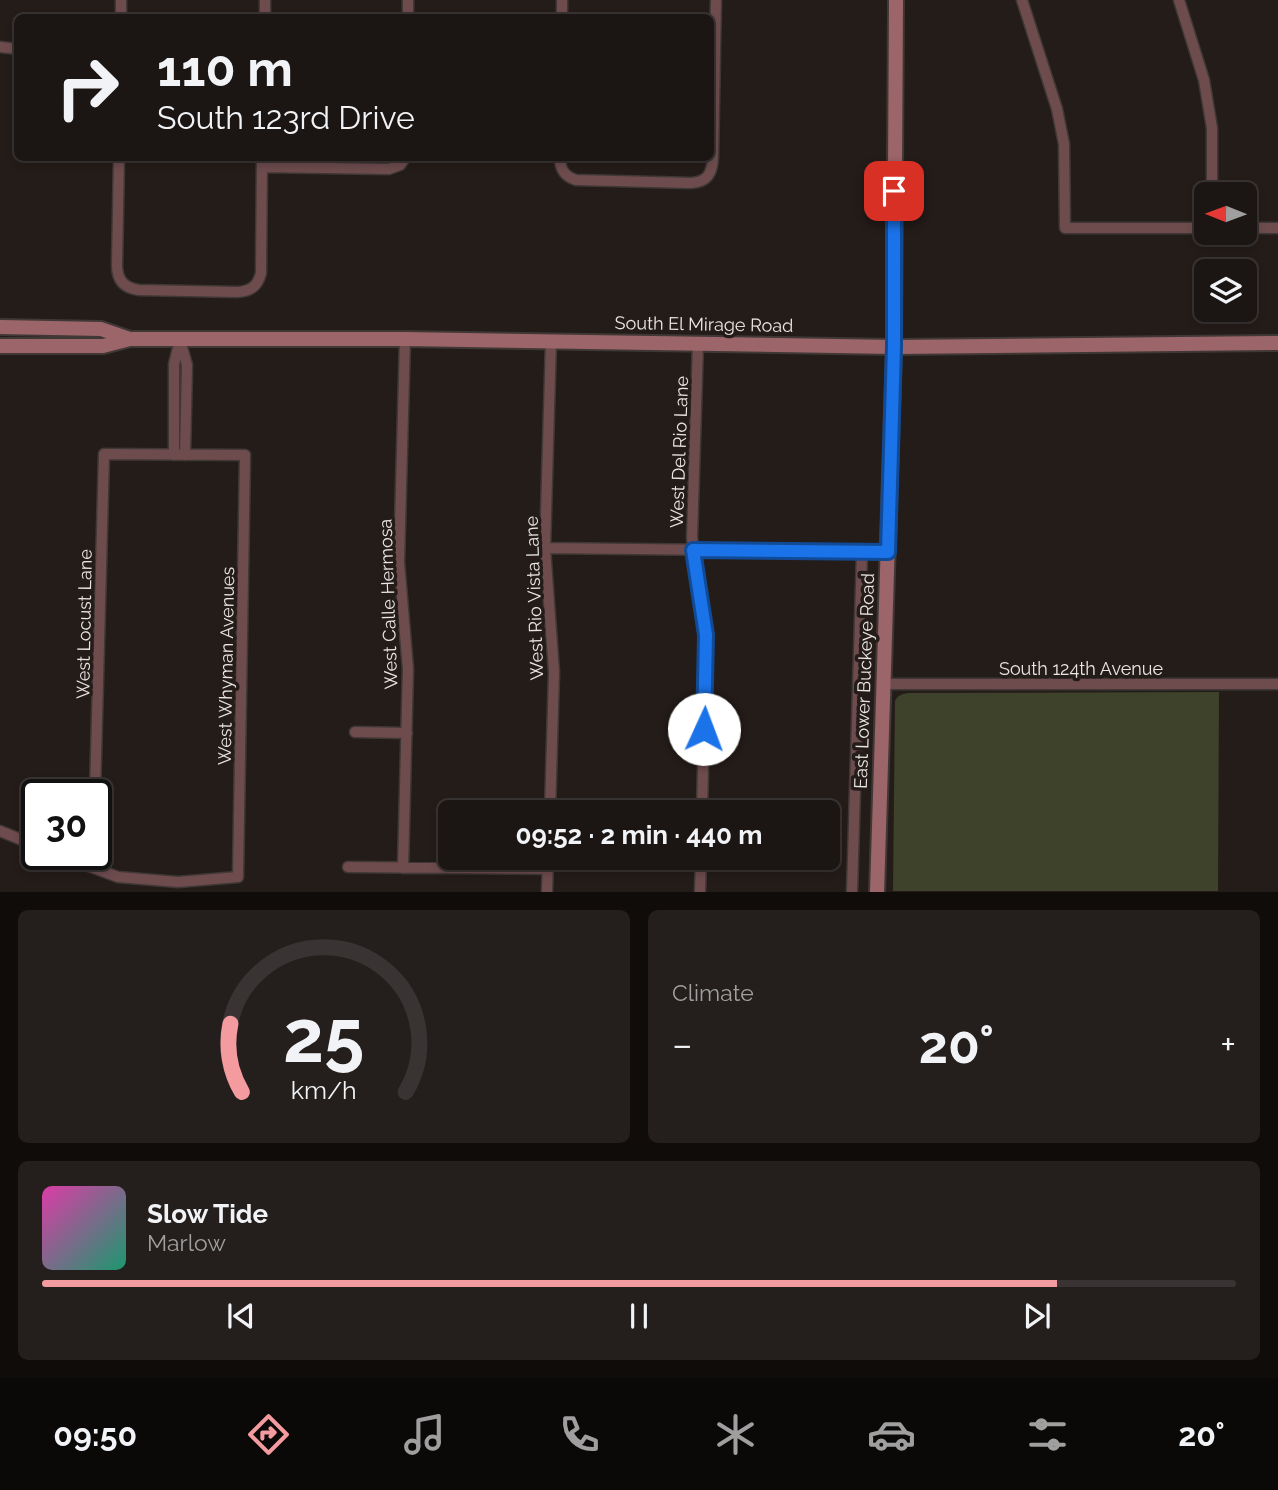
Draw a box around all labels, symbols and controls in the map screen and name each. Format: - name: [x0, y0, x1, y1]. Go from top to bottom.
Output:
- text: 110 m: [157, 40, 293, 97]
- icon: right: [42, 42, 133, 133]
- text: South 123rd Drive: [157, 99, 415, 136]
- pin: [864, 161, 924, 221]
- icon: arrive: [875, 172, 913, 210]
- north arrow: [1194, 182, 1256, 245]
- map controls: [1194, 182, 1257, 322]
- button: layers: [1194, 259, 1257, 322]
- street label: South El Mirage Road: [615, 312, 793, 336]
- street label: West Del Rio Lane: [666, 375, 692, 528]
- street label: West Rio Vista Lane: [521, 515, 547, 681]
- street label: West Calle Hermosa: [375, 518, 401, 690]
- street label: West Locust Lane: [72, 549, 96, 699]
- street label: West Whyman Avenues: [214, 566, 238, 765]
- street label: East Lower Buckeye Road: [850, 573, 878, 789]
- street label: South 124th Avenue: [999, 658, 1163, 679]
- position arrow: [667, 692, 741, 766]
- speed limit sign: 30: [21, 779, 112, 870]
- text: 09:52 · 2 min · 440 m: [516, 820, 762, 850]
- text: Climate: [672, 979, 754, 1006]
- text: 25: [283, 995, 365, 1080]
- text: 20°: [919, 1014, 994, 1075]
- text: −: [672, 1022, 692, 1067]
- text: +: [1220, 1022, 1236, 1067]
- text: km/h: [291, 1075, 357, 1105]
- text: Slow Tide: [147, 1199, 268, 1229]
- text: Marlow: [147, 1229, 226, 1256]
- icon: previous: [222, 1297, 260, 1335]
- icon: pause: [620, 1297, 658, 1335]
- icon: next: [1018, 1297, 1056, 1335]
- icon: directions: [244, 1410, 293, 1459]
- icon: music: [400, 1410, 449, 1459]
- icon: phone: [555, 1410, 604, 1459]
- icon: climate: [711, 1410, 760, 1459]
- icon: car: [867, 1410, 916, 1459]
- icon: filters: [1023, 1410, 1072, 1459]
- text: 09:50: [53, 1416, 137, 1453]
- text: 20°: [1178, 1416, 1225, 1453]

